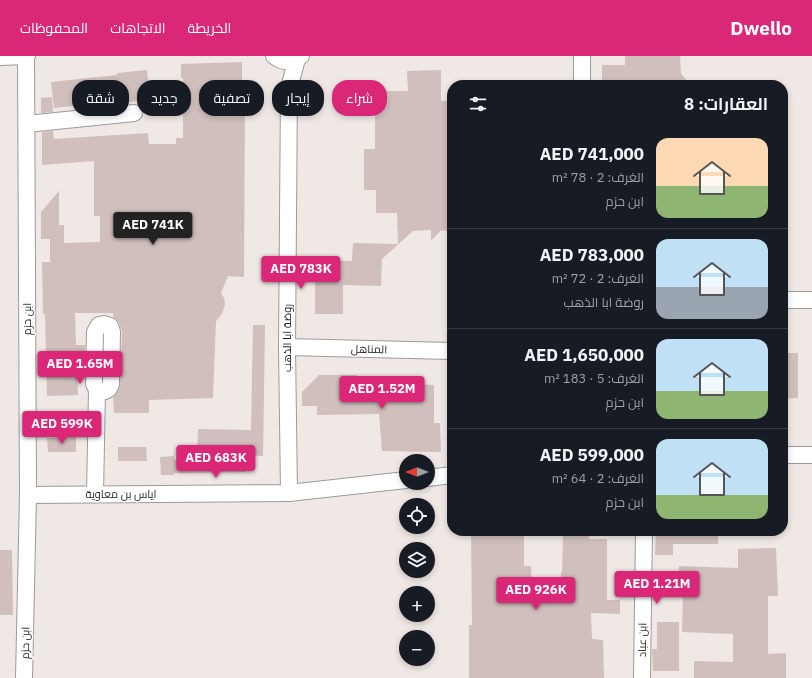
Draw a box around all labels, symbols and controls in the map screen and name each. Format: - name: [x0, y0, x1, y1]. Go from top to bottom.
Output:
- text: Dwello: [730, 16, 792, 40]
- text: المحفوظات: [20, 19, 88, 37]
- text: الاتجاهات: [110, 19, 166, 37]
- text: الخريطة: [188, 19, 231, 37]
- chip: شقة: [72, 80, 129, 116]
- chip: جديد: [137, 80, 191, 116]
- chip: تصفية: [199, 80, 264, 116]
- chip: إيجار: [272, 80, 324, 116]
- chip: شراء: [332, 80, 387, 116]
- icon: filters: [467, 93, 489, 115]
- text: العقارات: 8: [684, 93, 768, 115]
- text: AED 741,000: [540, 143, 644, 165]
- icon: home: [688, 154, 736, 202]
- text: الغرف: 2 · 78 m²: [552, 169, 644, 186]
- text: ابن حزم: [606, 193, 644, 210]
- pin: AED 741K: [112, 212, 194, 246]
- text: AED 741K: [122, 216, 184, 233]
- text: AED 783,000: [540, 244, 644, 266]
- icon: home: [688, 255, 736, 303]
- pin: AED 783K: [260, 256, 342, 290]
- text: AED 783K: [270, 260, 332, 277]
- text: الغرف: 2 · 72 m²: [552, 270, 644, 287]
- text: روضة ابا الذهب: [563, 294, 644, 311]
- street label: ابن حزم: [20, 303, 35, 335]
- street label: روضة ابا الذهب: [280, 304, 294, 372]
- street label: المناهل: [351, 342, 387, 356]
- text: AED 1,650,000: [524, 344, 644, 366]
- pin: AED 1.65M: [34, 351, 126, 385]
- text: AED 1.65M: [46, 355, 114, 372]
- icon: home: [688, 355, 736, 403]
- text: الغرف: 5 · 183 m²: [544, 370, 644, 387]
- pin: AED 1.52M: [336, 376, 428, 410]
- text: AED 1.52M: [348, 380, 416, 397]
- text: ابن حزم: [606, 394, 644, 411]
- pin: AED 599K: [21, 411, 103, 445]
- text: AED 599K: [31, 415, 93, 432]
- text: AED 599,000: [540, 444, 644, 466]
- pin: AED 683K: [175, 445, 257, 479]
- text: AED 683K: [185, 449, 247, 466]
- north arrow: [399, 454, 435, 490]
- map controls: [399, 454, 435, 666]
- icon: home: [688, 455, 736, 503]
- text: الغرف: 2 · 64 m²: [552, 470, 644, 487]
- street label: اياس بن معاوية: [86, 487, 156, 501]
- text: ابن حزم: [606, 494, 644, 511]
- button: locate: [399, 498, 435, 534]
- button: layers: [399, 542, 435, 578]
- pin: AED 1.21M: [611, 571, 703, 605]
- text: AED 1.21M: [623, 575, 691, 592]
- pin: AED 926K: [495, 577, 577, 611]
- text: AED 926K: [505, 581, 567, 598]
- button: +: [399, 586, 435, 622]
- street label: ابن عباد: [635, 623, 649, 657]
- street label: ابن حزم: [18, 627, 33, 659]
- button: −: [399, 630, 435, 666]

